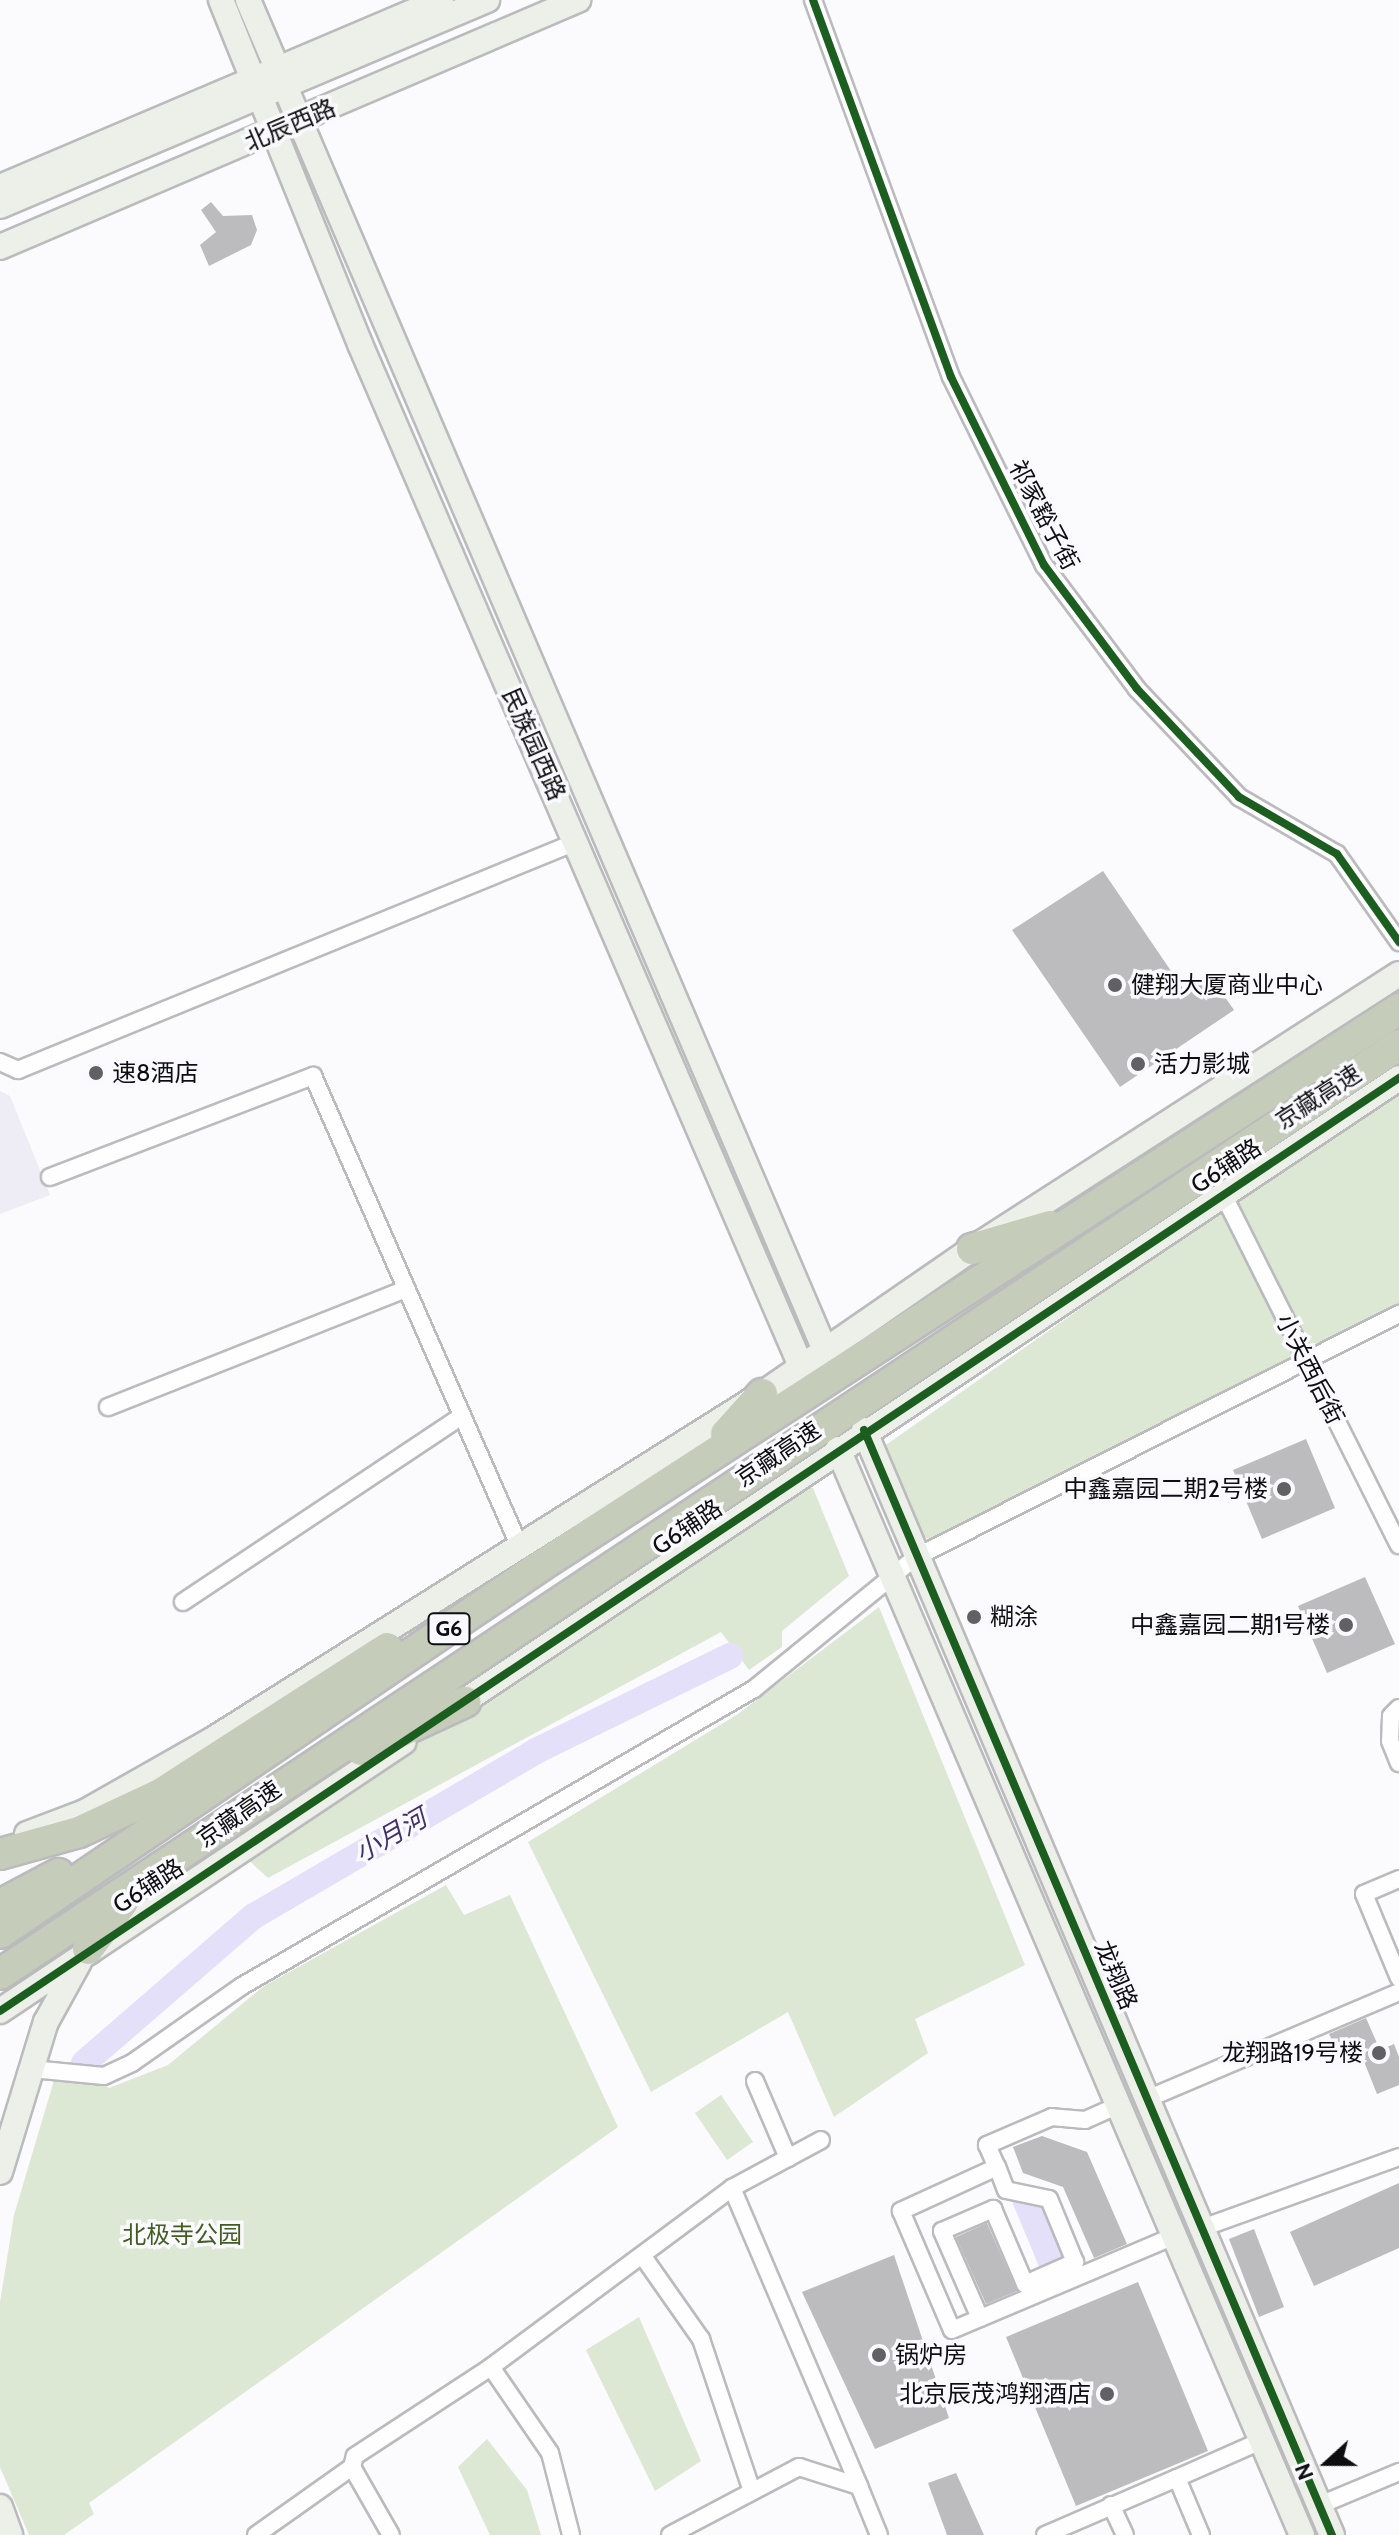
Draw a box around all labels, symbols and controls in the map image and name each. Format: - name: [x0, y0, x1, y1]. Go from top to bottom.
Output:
- street label: 北辰西路: [240, 93, 340, 157]
- street label: 祁家豁子街: [1003, 455, 1085, 575]
- street label: 民族园西路: [496, 683, 572, 805]
- place label: 健翔大厦商业中心: [1131, 971, 1323, 999]
- marker: 健翔大厦商业中心: [1106, 976, 1124, 994]
- place label: 活力影城: [1154, 1050, 1250, 1078]
- marker: 活力影城: [1129, 1055, 1147, 1073]
- place label: 速8酒店: [112, 1059, 199, 1087]
- street label: 京藏高速: [1270, 1059, 1366, 1135]
- marker: 速8酒店: [87, 1064, 105, 1082]
- street label: G6辅路: [1186, 1133, 1266, 1199]
- street label: 小关西后街: [1270, 1309, 1350, 1429]
- street label: 京藏高速: [730, 1415, 826, 1493]
- place label: 中鑫嘉园二期2号楼: [1063, 1475, 1268, 1503]
- marker: 中鑫嘉园二期2号楼: [1275, 1480, 1293, 1498]
- street label: G6辅路: [647, 1493, 727, 1561]
- place label: 糊涂: [990, 1603, 1038, 1631]
- marker: 糊涂: [965, 1608, 983, 1626]
- road number: G6: [427, 1611, 471, 1647]
- place label: 中鑫嘉园二期1号楼: [1130, 1611, 1330, 1639]
- marker: 中鑫嘉园二期1号楼: [1337, 1616, 1355, 1634]
- street label: 京藏高速: [191, 1775, 287, 1853]
- water label: 小月河: [349, 1803, 433, 1869]
- street label: G6辅路: [108, 1853, 188, 1919]
- street label: 龙翔路: [1089, 1936, 1143, 2014]
- place label: 龙翔路19号楼: [1222, 2039, 1363, 2067]
- marker: 龙翔路19号楼: [1370, 2044, 1388, 2062]
- park label: 北极寺公园: [122, 2221, 242, 2249]
- place label: 锅炉房: [895, 2341, 967, 2369]
- marker: 锅炉房: [870, 2346, 888, 2364]
- place label: 北京辰茂鸿翔酒店: [899, 2380, 1091, 2408]
- marker: 北京辰茂鸿翔酒店: [1098, 2385, 1116, 2403]
- north arrow: [1287, 2423, 1367, 2503]
- text: N: [1289, 2460, 1320, 2484]

